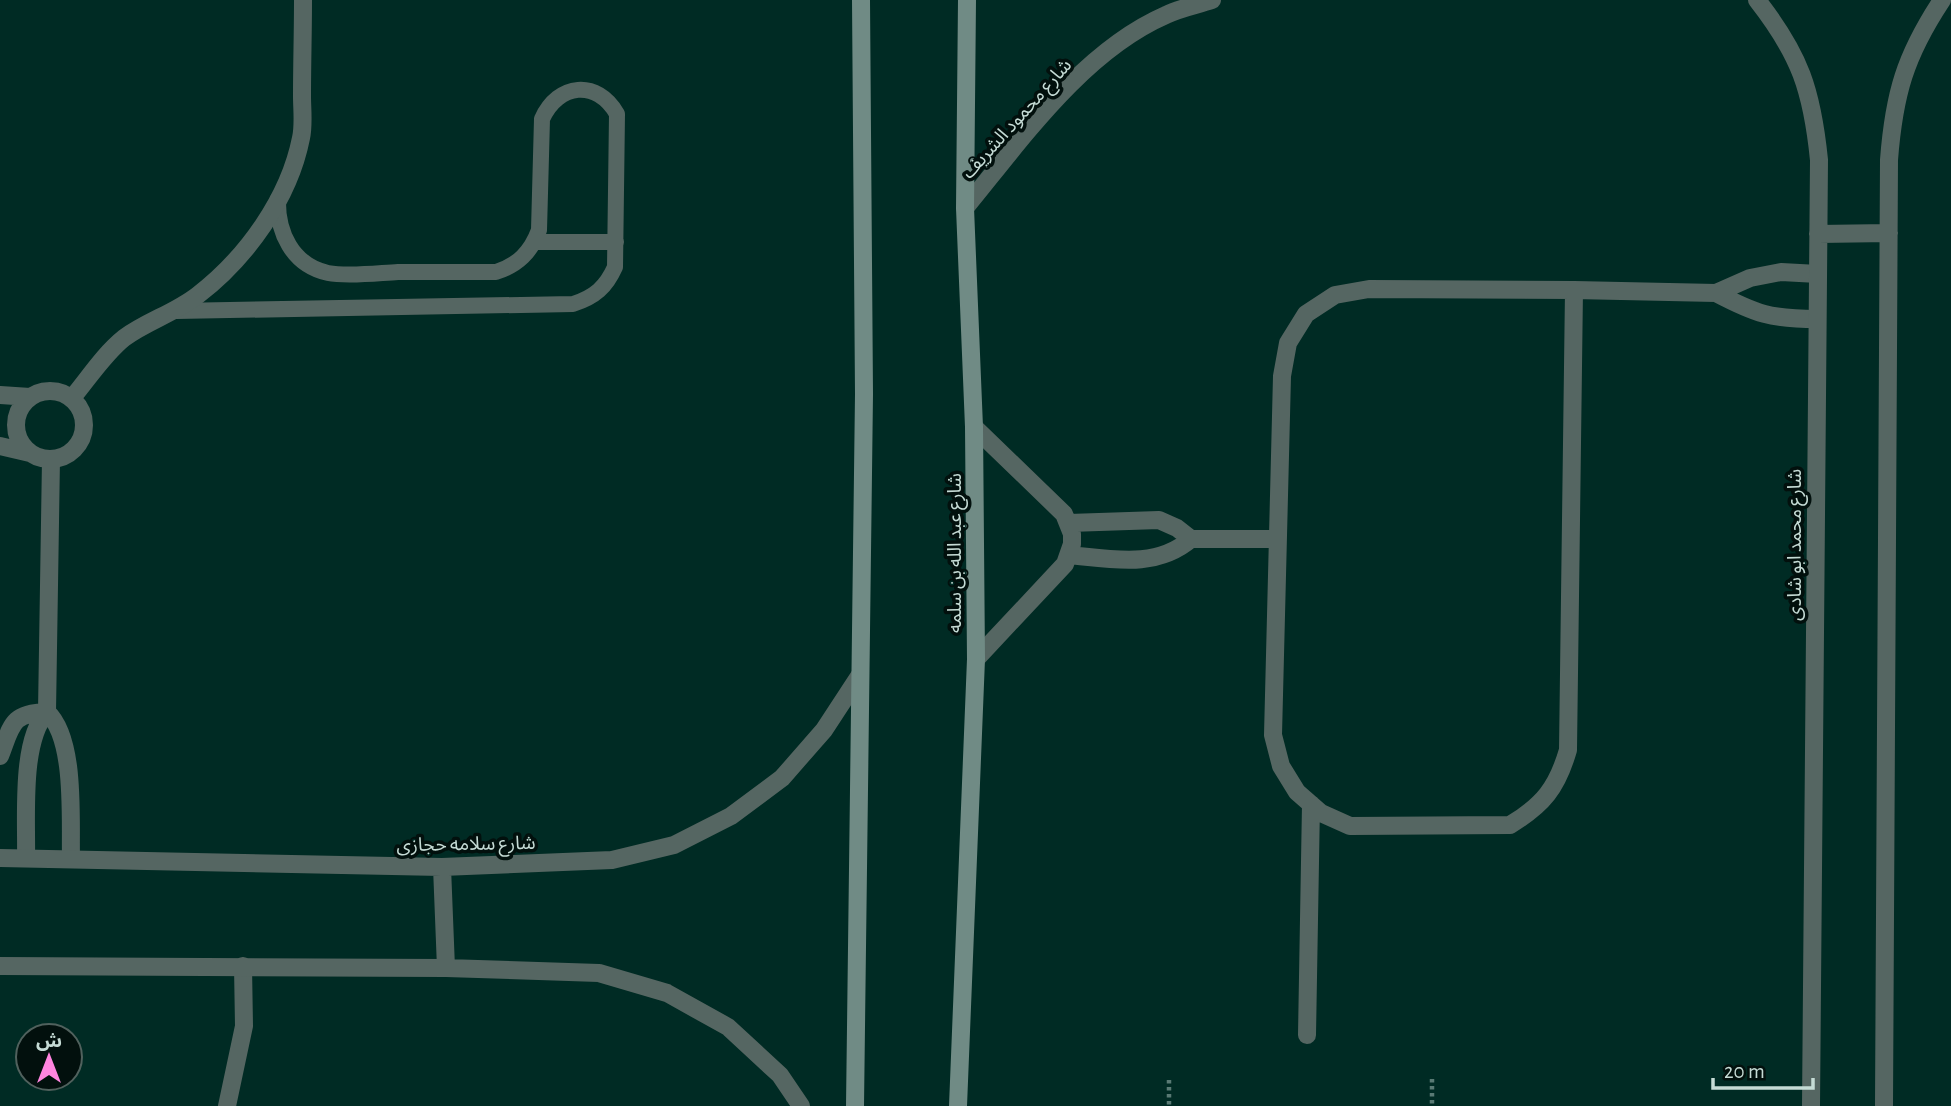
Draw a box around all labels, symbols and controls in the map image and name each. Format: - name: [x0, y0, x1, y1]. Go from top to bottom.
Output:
- street label: شارع محمود الشريف: [959, 56, 1078, 184]
- street label: شارع محمد ابو شادى: [1786, 469, 1808, 621]
- street label: شارع عبد الله بن سلمه: [946, 473, 968, 633]
- street label: شارع سلامه حجازى: [396, 834, 536, 858]
- north arrow: [14, 1022, 84, 1092]
- text: ش: [36, 1032, 62, 1051]
- scale bar: [1713, 1046, 1813, 1090]
- text: 20 m: [1724, 1061, 1765, 1082]

